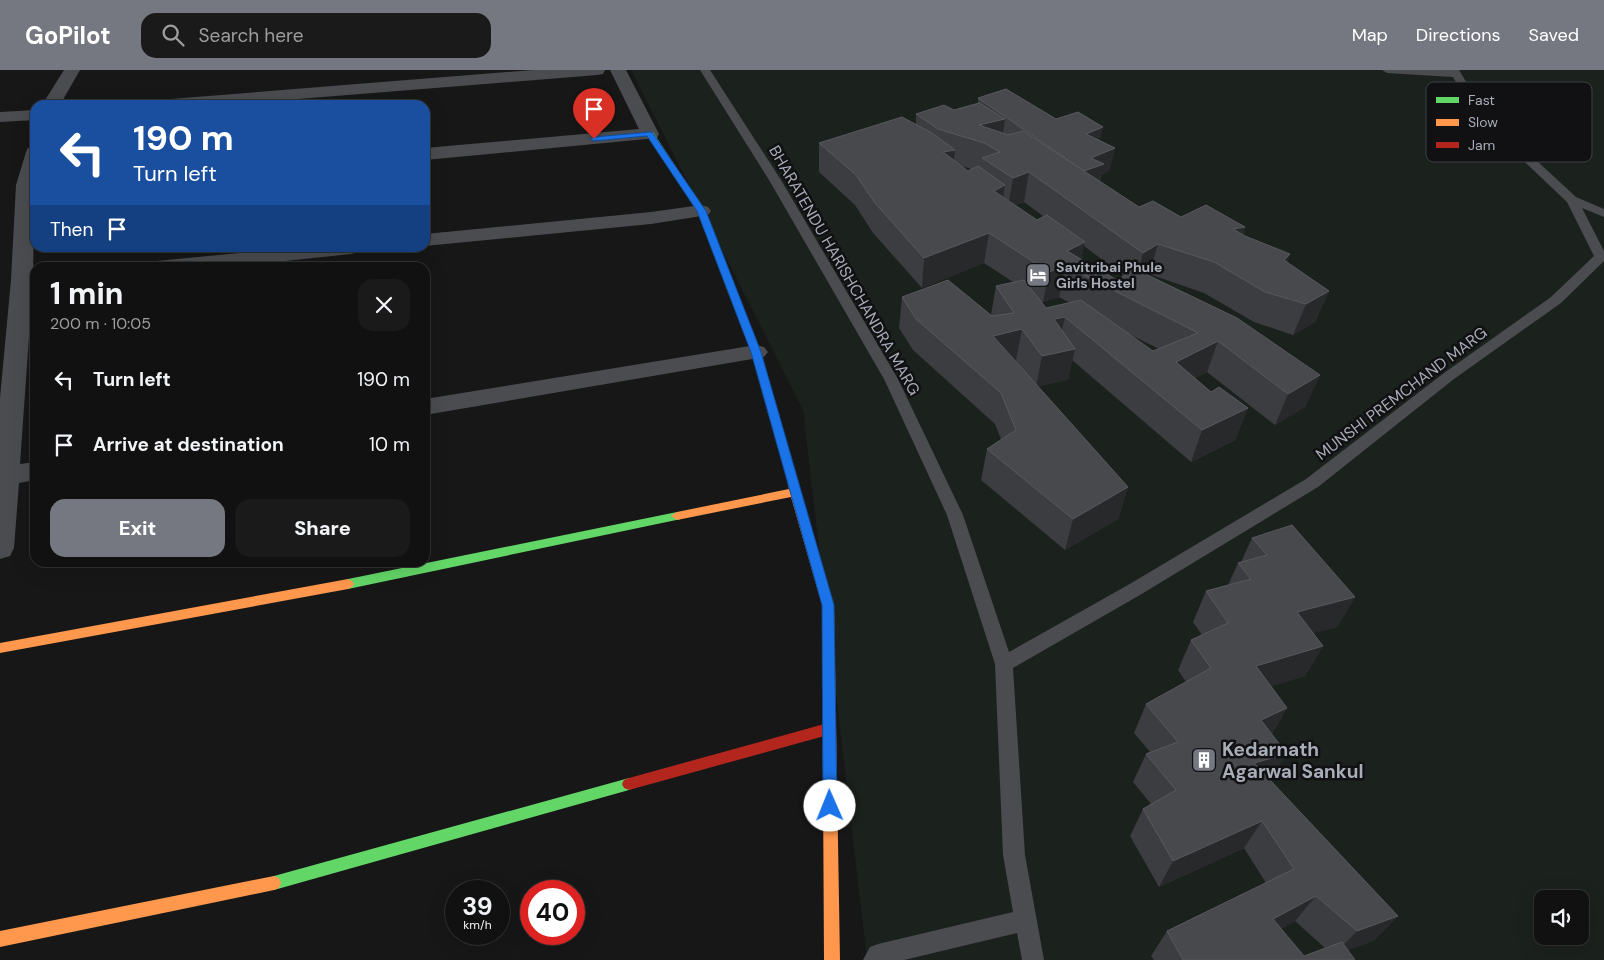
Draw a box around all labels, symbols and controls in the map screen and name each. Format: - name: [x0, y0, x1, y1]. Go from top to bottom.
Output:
- search box: [141, 13, 491, 58]
- text: GoPilot: [25, 20, 111, 51]
- icon: search: [159, 21, 187, 49]
- text: Search here: [199, 23, 303, 48]
- text: Map: [1352, 23, 1388, 47]
- text: Directions: [1416, 23, 1501, 47]
- text: Saved: [1529, 23, 1579, 47]
- legend: [1426, 82, 1592, 162]
- pin: [573, 88, 615, 139]
- text: Fast: [1468, 91, 1495, 109]
- icon: arrive: [580, 95, 608, 123]
- text: Slow: [1468, 113, 1498, 131]
- text: 190 m: [133, 115, 234, 161]
- icon: left: [50, 120, 115, 185]
- text: Jam: [1468, 136, 1495, 154]
- street label: BHARATENDU HARISHCHANDRA MARG: [764, 142, 925, 399]
- text: Turn left: [133, 159, 217, 188]
- icon: arrive: [103, 215, 131, 243]
- text: Then: [50, 217, 93, 242]
- place label: Savitribai Phule Girls Hostel: [1056, 258, 1162, 292]
- hotel icon: Savitribai Phule Girls Hostel: [1025, 262, 1051, 288]
- text: 1 min: [50, 274, 123, 313]
- button: close: [358, 279, 410, 331]
- text: 200 m · 10:05: [50, 313, 151, 334]
- street label: MUNSHI PREMCHAND MARG: [1311, 322, 1491, 465]
- icon: left: [50, 366, 78, 394]
- text: Turn left: [93, 367, 171, 392]
- text: 190 m: [357, 367, 410, 392]
- icon: arrive: [50, 431, 78, 459]
- text: Arrive at destination: [93, 432, 284, 457]
- text: 10 m: [369, 432, 410, 457]
- button: Exit: [50, 499, 225, 557]
- button: Share: [235, 499, 410, 557]
- place label: Kedarnath Agarwal Sankul: [1222, 737, 1364, 784]
- building icon: Kedarnath Agarwal Sankul: [1191, 747, 1217, 773]
- position arrow: [803, 779, 855, 831]
- speed limit sign: 40: [520, 880, 585, 945]
- text: 39: [462, 890, 493, 923]
- map controls: [1534, 890, 1589, 945]
- button: sound: [1534, 890, 1589, 945]
- text: km/h: [463, 917, 492, 933]

